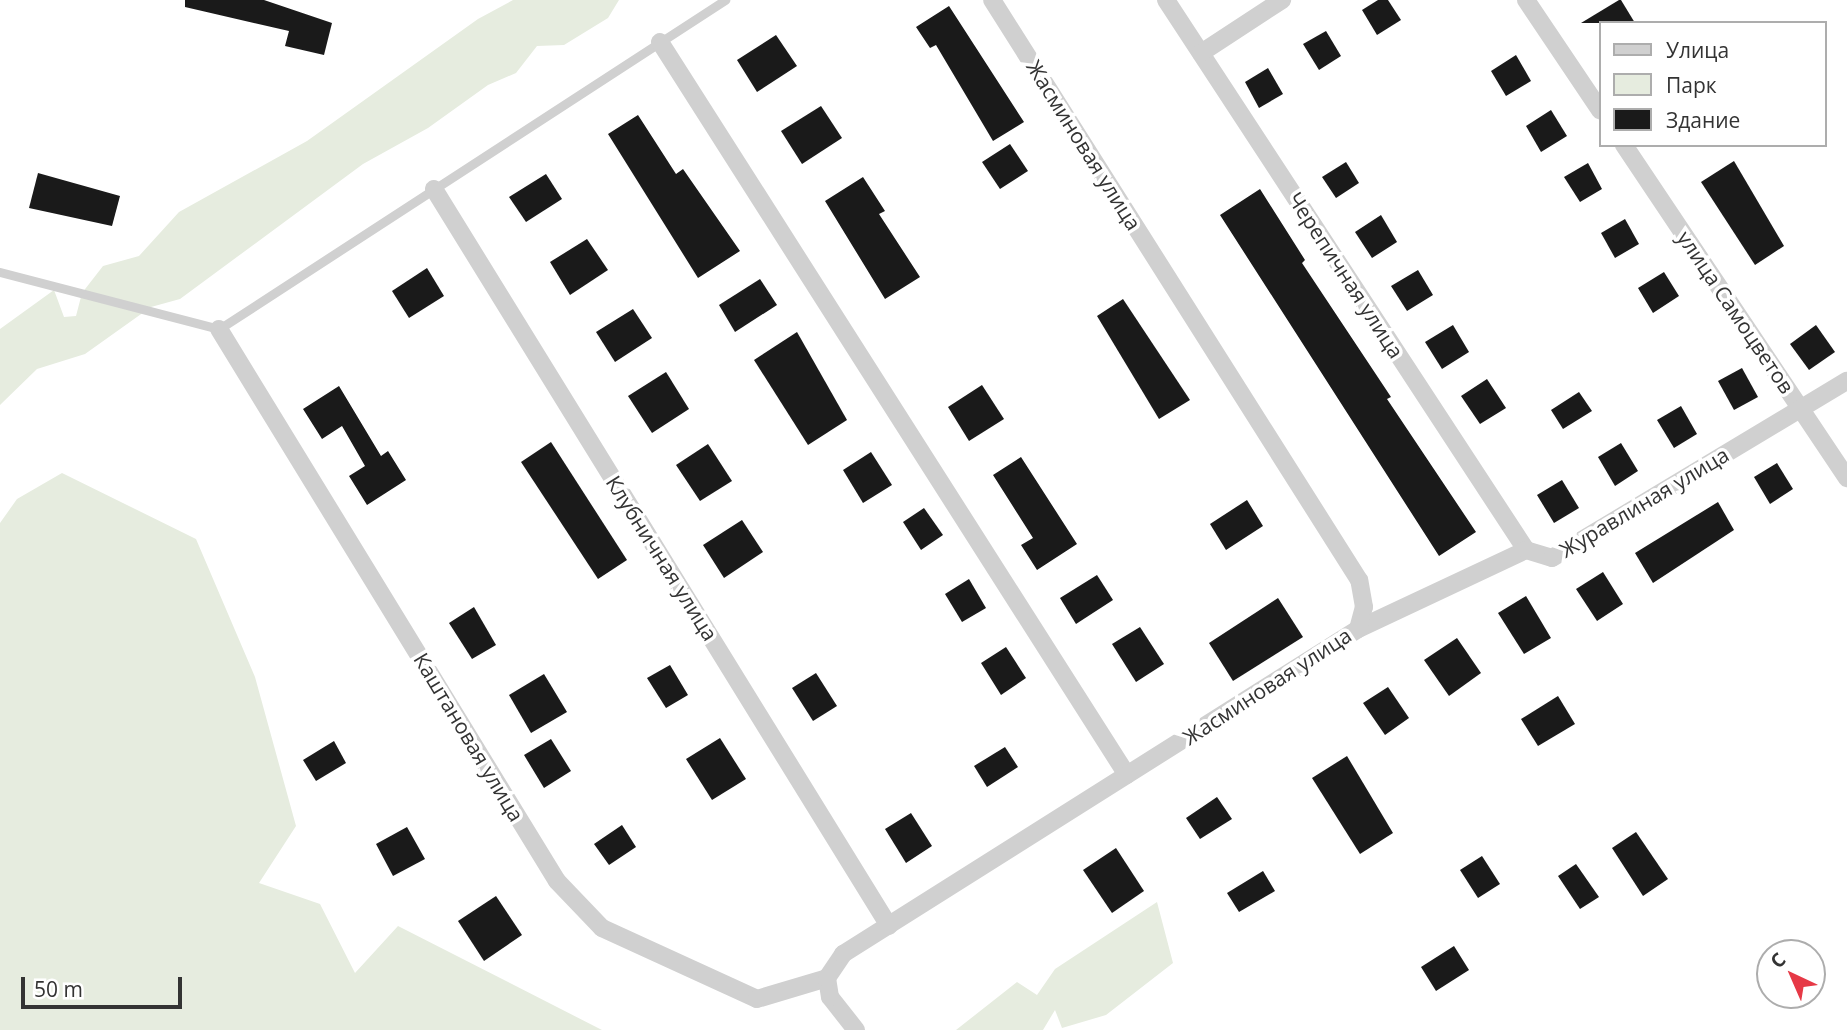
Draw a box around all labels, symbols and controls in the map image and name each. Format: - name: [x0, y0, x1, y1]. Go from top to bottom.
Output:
- legend: [1598, 21, 1826, 147]
- text: Улица: [1666, 36, 1729, 64]
- street label: Жасминовая улица: [1021, 55, 1147, 235]
- text: Парк: [1666, 71, 1717, 99]
- text: Здание: [1666, 106, 1740, 134]
- street label: Черепичная улица: [1283, 187, 1409, 363]
- street label: улица Самоцветов: [1672, 226, 1800, 398]
- street label: Журавлиная улица: [1555, 442, 1733, 562]
- street label: Клубничная улица: [601, 471, 723, 645]
- street label: Жасминовая улица: [1178, 622, 1356, 750]
- street label: Каштановая улица: [409, 648, 529, 826]
- north arrow: [1756, 939, 1826, 1009]
- text: С: [1764, 947, 1791, 974]
- scale bar: [24, 964, 186, 1008]
- text: 50 m: [34, 975, 83, 1003]

